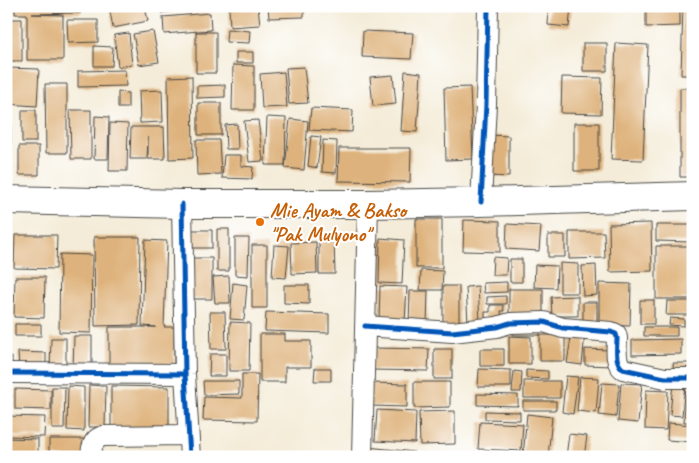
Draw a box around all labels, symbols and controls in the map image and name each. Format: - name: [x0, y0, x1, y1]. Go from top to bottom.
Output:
- place label: Mie Ayam & Bakso "Pak Mulyono": [270, 197, 409, 247]
- marker: Mie Ayam & Bakso "Pak Mulyono": [254, 216, 266, 228]

